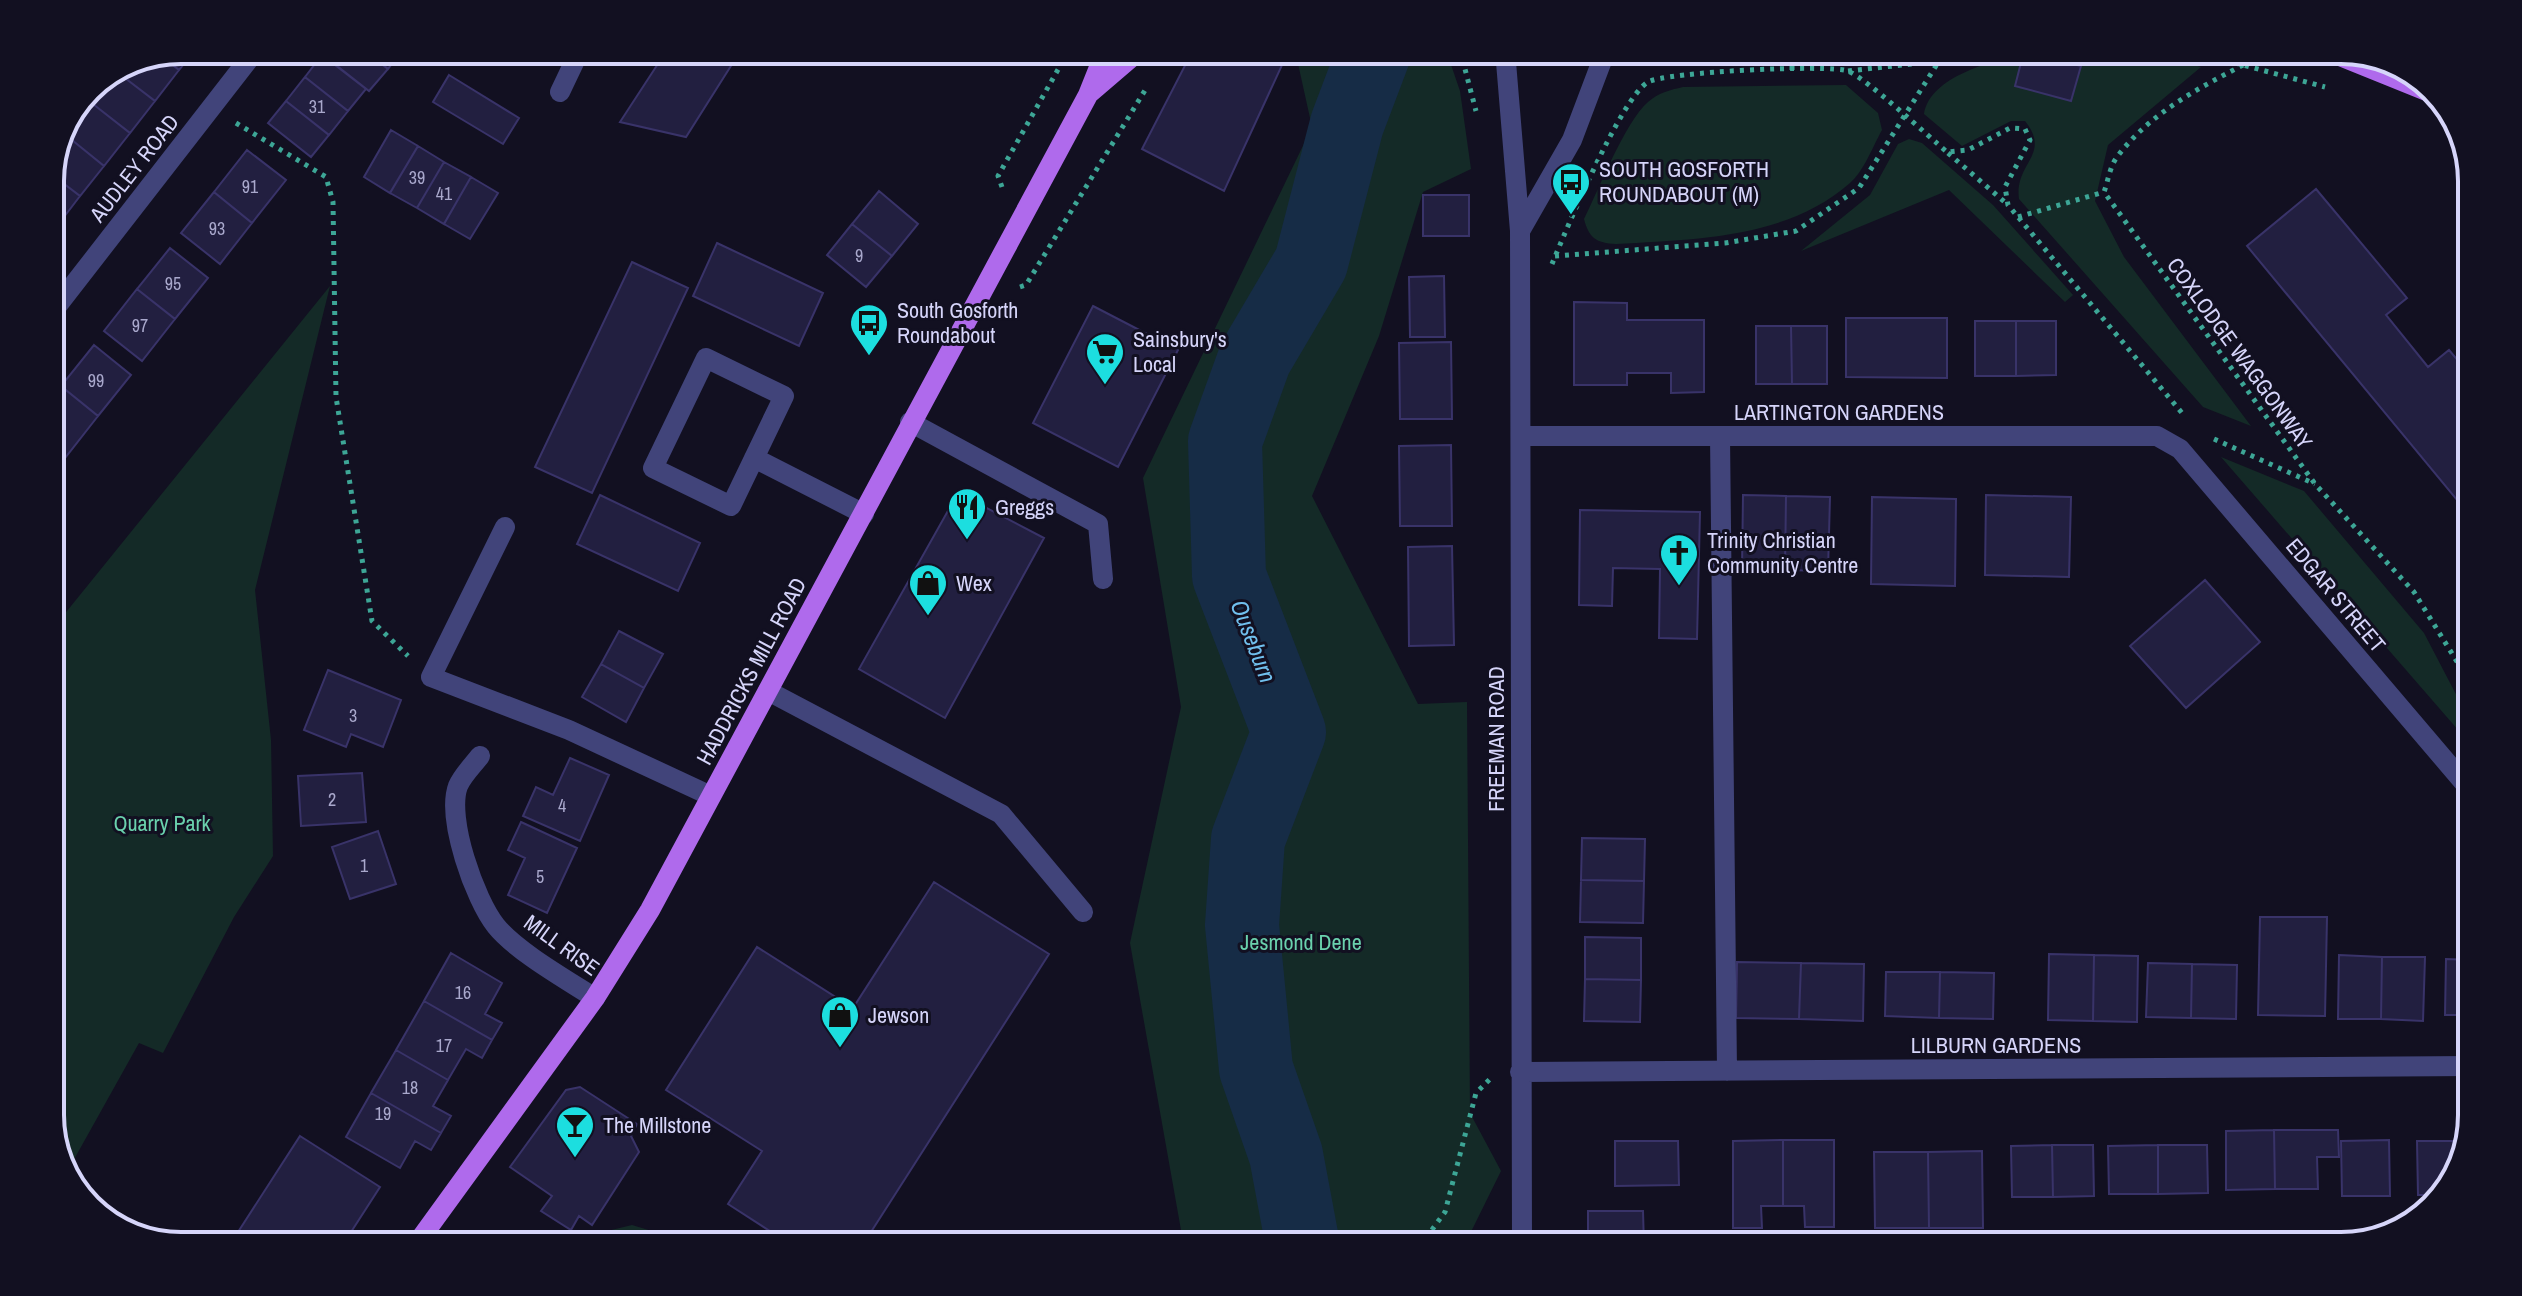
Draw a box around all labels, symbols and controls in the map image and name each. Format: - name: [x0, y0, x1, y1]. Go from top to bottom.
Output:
- house number: 31: [309, 94, 326, 119]
- street label: AUDLEY ROAD: [82, 108, 186, 229]
- place label: SOUTH GOSFORTH ROUNDABOUT (M): [1599, 154, 1769, 209]
- bus stop icon: SOUTH GOSFORTH ROUNDABOUT (M): [1550, 161, 1592, 216]
- house number: 39: [409, 165, 425, 190]
- house number: 91: [242, 174, 259, 199]
- house number: 41: [436, 181, 453, 206]
- house number: 93: [209, 216, 225, 241]
- house number: 9: [855, 243, 863, 268]
- street label: COXLODGE WAGGONWAY: [2160, 251, 2320, 455]
- house number: 95: [165, 271, 181, 296]
- place label: South Gosforth Roundabout: [897, 295, 1018, 350]
- bus stop icon: South Gosforth Roundabout: [848, 302, 890, 357]
- house number: 97: [132, 313, 148, 338]
- place label: Sainsbury's Local: [1133, 324, 1227, 379]
- supermarket icon: Sainsbury's Local: [1084, 331, 1126, 386]
- house number: 99: [88, 368, 104, 393]
- street label: LARTINGTON GARDENS: [1734, 397, 1944, 427]
- restaurant icon: Greggs: [946, 486, 988, 541]
- place label: Greggs: [995, 492, 1054, 522]
- place label: Trinity Christian Community Centre: [1707, 525, 1858, 580]
- church icon: Trinity Christian Community Centre: [1658, 532, 1700, 587]
- street label: EDGAR STREET: [2279, 532, 2393, 658]
- shop icon: Wex: [907, 562, 949, 617]
- place label: Wex: [956, 568, 992, 598]
- street label: HADDRICKS MILL ROAD: [689, 572, 813, 770]
- water label: Ouseburn: [1224, 595, 1284, 687]
- street label: FREEMAN ROAD: [1481, 666, 1511, 812]
- house number: 3: [349, 703, 357, 728]
- house number: 2: [328, 787, 336, 812]
- house number: 4: [558, 793, 566, 818]
- park label: Quarry Park: [113, 808, 212, 838]
- house number: 1: [360, 853, 369, 878]
- house number: 5: [536, 864, 544, 889]
- street label: MILL RISE: [518, 907, 606, 983]
- park label: Jesmond Dene: [1240, 927, 1362, 957]
- house number: 16: [455, 980, 471, 1005]
- shop icon: Jewson: [819, 994, 861, 1049]
- place label: Jewson: [868, 1000, 929, 1030]
- street label: LILBURN GARDENS: [1911, 1030, 2081, 1060]
- house number: 17: [436, 1033, 452, 1058]
- house number: 18: [402, 1075, 418, 1100]
- house number: 19: [375, 1101, 391, 1126]
- bar icon: The Millstone: [554, 1104, 596, 1159]
- place label: The Millstone: [603, 1110, 711, 1140]

